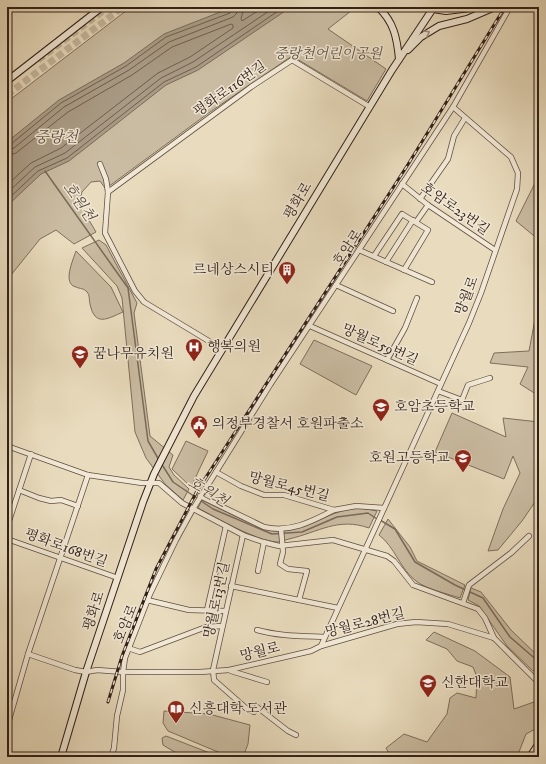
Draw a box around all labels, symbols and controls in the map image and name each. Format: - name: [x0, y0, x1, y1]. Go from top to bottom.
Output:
- one-way arrow: [423, 30, 430, 37]
- park label: 중랑천어린이공원: [274, 45, 384, 63]
- street label: 평화로116번길: [190, 57, 270, 121]
- water label: 중랑천: [34, 128, 79, 147]
- water label: 호원천: [59, 179, 100, 226]
- street label: 평화로: [280, 179, 316, 223]
- street label: 호암로23번길: [417, 179, 493, 239]
- street label: 호암로: [329, 226, 367, 270]
- building icon: 르네상스시티: [277, 260, 297, 285]
- place label: 르네상스시티: [193, 261, 274, 279]
- street label: 망월로: [451, 273, 483, 318]
- street label: 망월로59번길: [339, 320, 421, 370]
- hospital icon: 행복의원: [184, 337, 204, 362]
- place label: 행복의원: [207, 338, 261, 356]
- school or university icon: 꿈나무유치원: [70, 344, 90, 369]
- place label: 꿈나무유치원: [93, 345, 174, 363]
- school or university icon: 호암초등학교: [371, 397, 391, 422]
- place label: 호암초등학교: [394, 398, 476, 416]
- public building icon: 의정부경찰서 호원파출소: [189, 414, 209, 439]
- place label: 의정부경찰서 호원파출소: [212, 415, 364, 433]
- school or university icon: 호원고등학교: [453, 448, 473, 473]
- place label: 호원고등학교: [369, 449, 450, 467]
- street label: 망월로45번길: [247, 468, 331, 506]
- water label: 호원천: [184, 473, 233, 512]
- street label: 평화로168번길: [22, 525, 110, 571]
- street label: 망월로13번길: [200, 560, 234, 640]
- street label: 평화로: [79, 588, 109, 633]
- street label: 호암로: [110, 601, 142, 646]
- street label: 망월로28번길: [323, 604, 407, 642]
- street label: 망월로: [238, 638, 282, 666]
- school or university icon: 신한대학교: [418, 673, 438, 698]
- place label: 신한대학교: [441, 674, 509, 692]
- library icon: 신흥대학 도서관: [166, 699, 186, 724]
- place label: 신흥대학 도서관: [189, 700, 287, 718]

